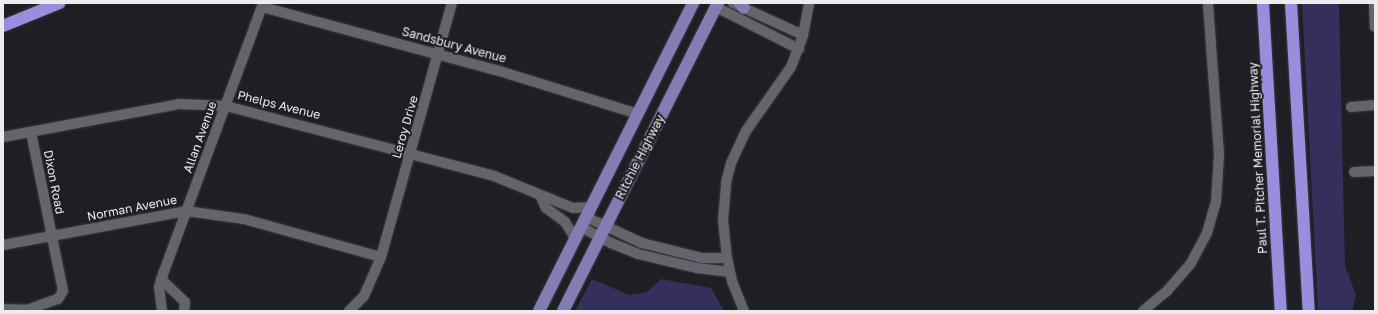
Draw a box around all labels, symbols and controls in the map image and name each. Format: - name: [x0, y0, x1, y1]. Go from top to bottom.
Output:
- street label: Sandsbury Avenue: [400, 24, 508, 66]
- street label: Paul T. Pitcher Memorial Highway: [1246, 62, 1270, 254]
- street label: Phelps Avenue: [236, 88, 322, 122]
- street label: Leroy Drive: [389, 94, 421, 160]
- street label: Allan Avenue: [180, 99, 220, 175]
- street label: Ritchie Highway: [612, 112, 668, 202]
- street label: Dixon Road: [41, 149, 67, 215]
- street label: Norman Avenue: [86, 192, 178, 224]

